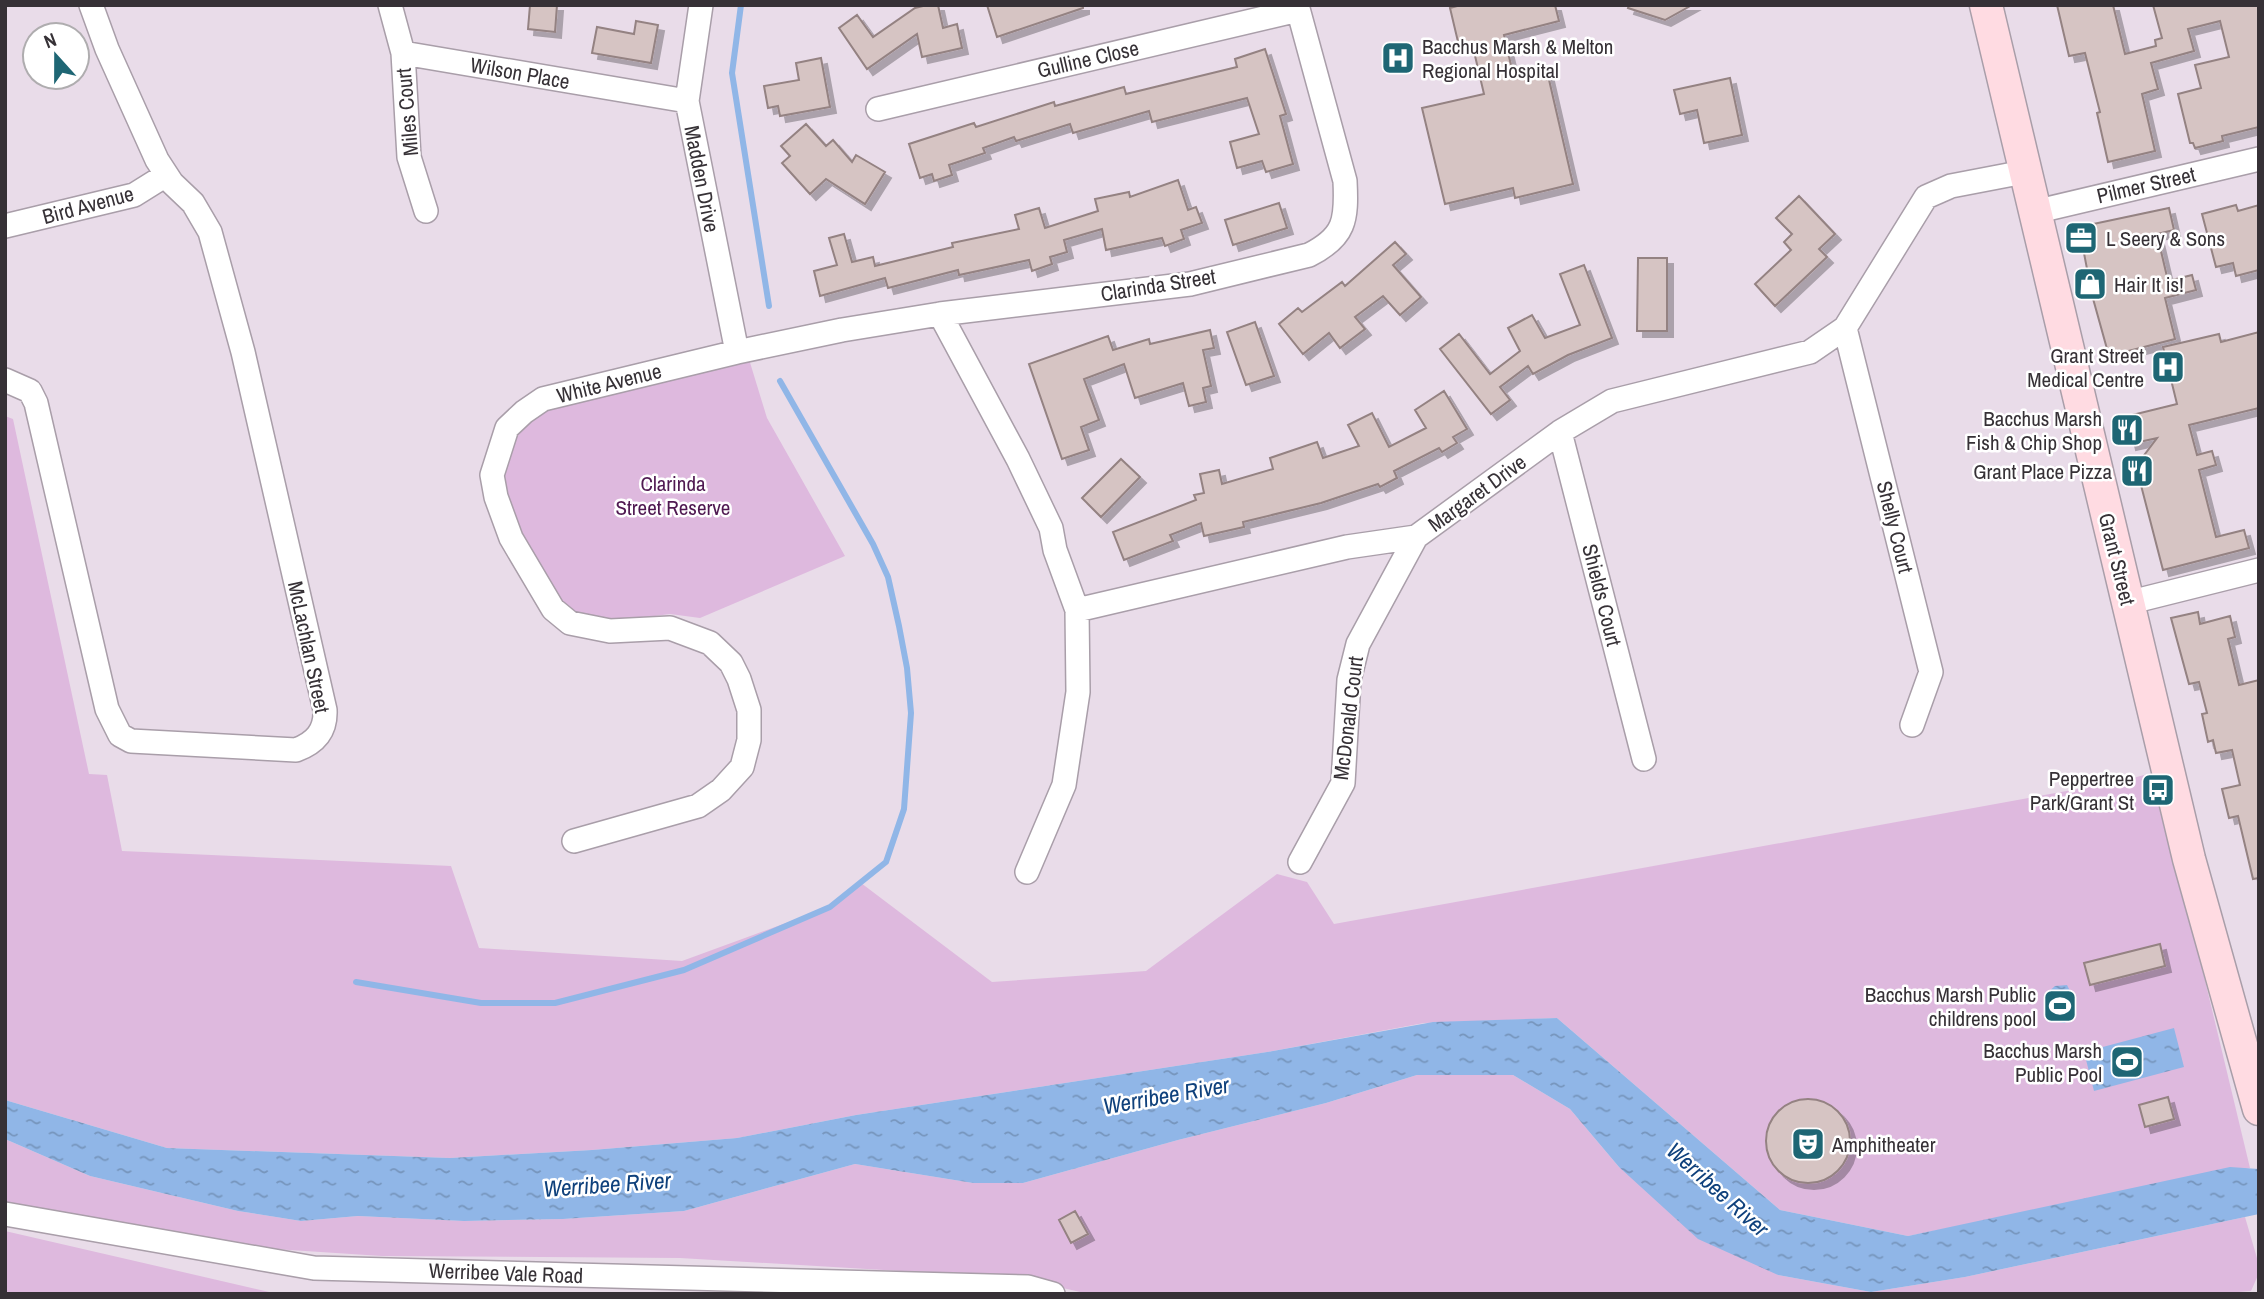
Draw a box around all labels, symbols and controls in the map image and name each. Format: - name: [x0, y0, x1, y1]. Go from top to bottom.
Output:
- north arrow: [21, 21, 91, 91]
- text: N: [40, 26, 60, 54]
- place label: Bacchus Marsh & Melton Regional Hospital: [1422, 32, 1613, 85]
- street label: Gulline Close: [1034, 33, 1142, 85]
- hospital icon: Bacchus Marsh & Melton Regional Hospital: [1379, 39, 1417, 77]
- street label: Wilson Place: [468, 50, 572, 96]
- street label: Miles Court: [389, 67, 425, 157]
- street label: Madden Drive: [677, 123, 727, 235]
- street label: Pilmer Street: [2094, 160, 2198, 210]
- street label: Bird Avenue: [39, 179, 137, 231]
- office icon: L Seery & Sons: [2062, 219, 2100, 257]
- place label: L Seery & Sons: [2106, 224, 2225, 253]
- street label: Clarinda Street: [1099, 262, 1218, 308]
- shop icon: Hair It is!: [2071, 265, 2109, 303]
- place label: Hair It is!: [2114, 270, 2184, 299]
- place label: Grant Street Medical Centre: [2027, 341, 2144, 394]
- hospital icon: Grant Street Medical Centre: [2149, 348, 2187, 386]
- street label: White Avenue: [554, 356, 664, 410]
- place label: Bacchus Marsh Fish & Chip Shop: [1966, 404, 2102, 457]
- restaurant icon: Bacchus Marsh Fish & Chip Shop: [2108, 411, 2146, 449]
- street label: Margaret Drive: [1422, 448, 1532, 538]
- restaurant icon: Grant Place Pizza: [2118, 452, 2156, 490]
- place label: Grant Place Pizza: [1973, 457, 2112, 486]
- park label: Clarinda Street Reserve: [616, 469, 730, 522]
- street label: Shelly Court: [1870, 478, 1920, 576]
- street label: Grant Street: [2092, 510, 2142, 608]
- street label: Shields Court: [1575, 541, 1629, 649]
- street label: McLachlan Street: [281, 578, 337, 716]
- street label: McDonald Court: [1326, 654, 1370, 782]
- place label: Peppertree Park/Grant St: [2030, 764, 2134, 817]
- bus stop icon: Peppertree Park/Grant St: [2139, 771, 2177, 809]
- place label: Bacchus Marsh Public childrens pool: [1865, 980, 2036, 1033]
- sports icon: Bacchus Marsh Public childrens pool: [2041, 987, 2079, 1025]
- place label: Bacchus Marsh Public Pool: [1983, 1036, 2102, 1089]
- sports icon: Bacchus Marsh Public Pool: [2108, 1043, 2146, 1081]
- water label: Werribee River: [1101, 1069, 1232, 1121]
- theatre icon: Amphitheater: [1789, 1125, 1827, 1163]
- place label: Amphitheater: [1831, 1130, 1936, 1159]
- water label: Werribee River: [1660, 1135, 1776, 1244]
- water label: Werribee River: [542, 1164, 672, 1204]
- street label: Werribee Vale Road: [428, 1256, 584, 1290]

